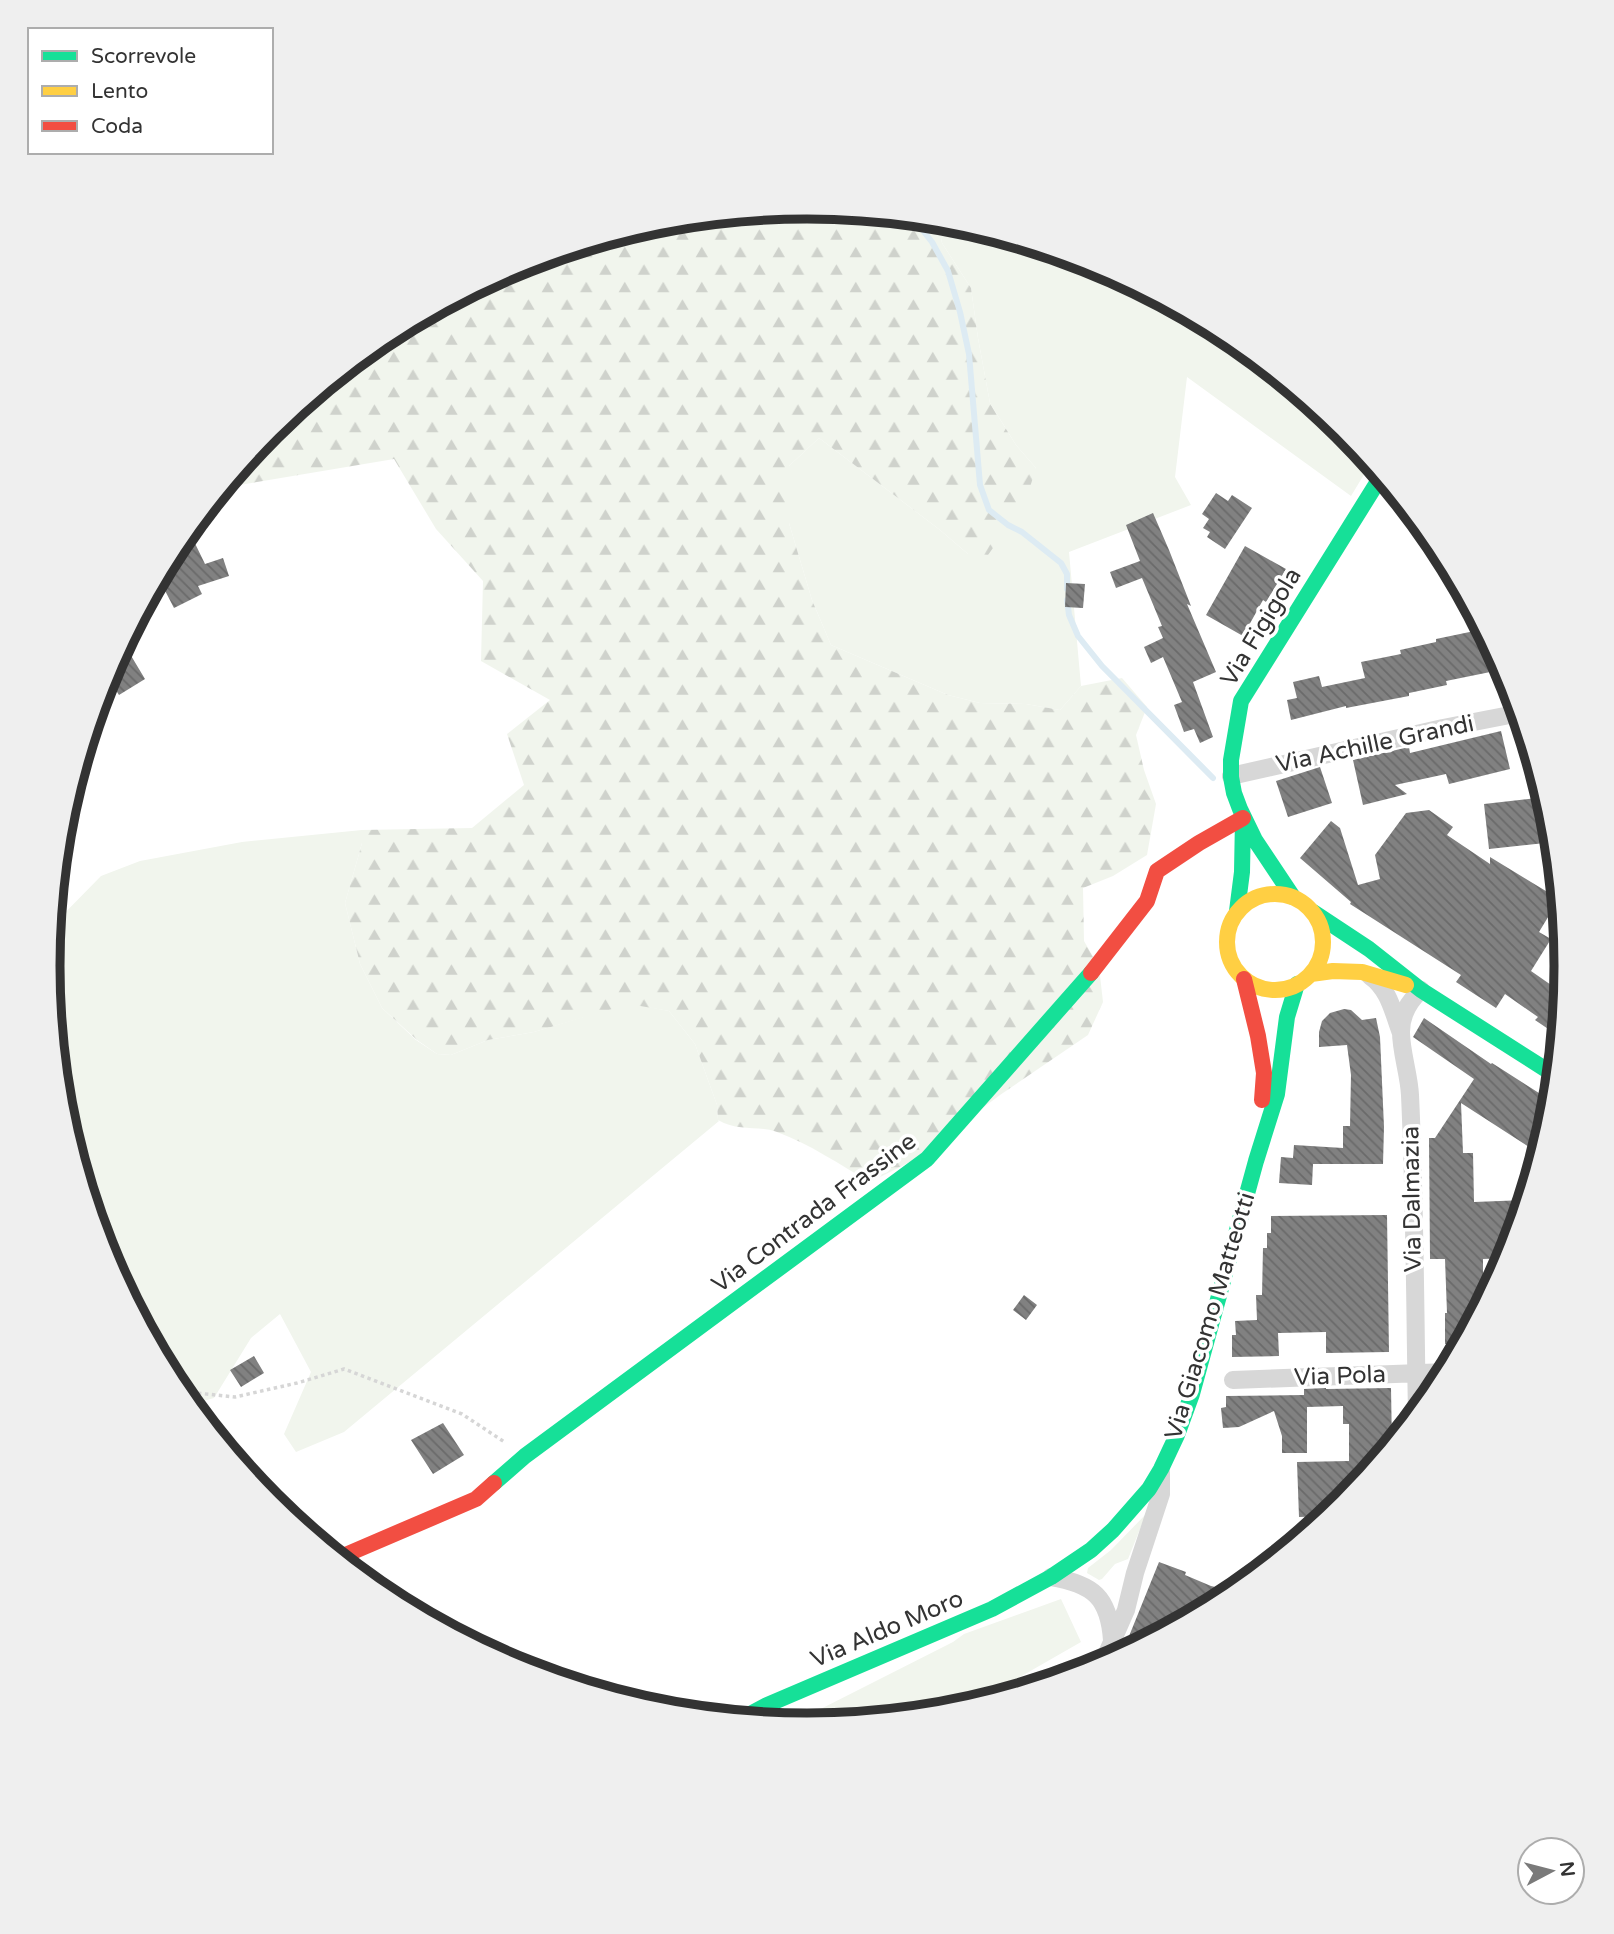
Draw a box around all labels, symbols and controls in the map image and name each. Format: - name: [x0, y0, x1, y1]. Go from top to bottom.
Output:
- legend: [28, 28, 273, 154]
- text: Scorrevole: [91, 44, 196, 69]
- text: Lento: [91, 79, 148, 104]
- text: Coda: [91, 114, 143, 139]
- street label: Via Figigola: [1214, 563, 1308, 691]
- street label: Via Achille Grandi: [1273, 709, 1477, 779]
- street label: Via Dalmazia: [1396, 1126, 1428, 1272]
- street label: Via Contrada Frassine: [706, 1127, 922, 1299]
- street label: Via Giacomo Matteotti: [1159, 1189, 1261, 1443]
- street label: Via Pola: [1294, 1360, 1386, 1392]
- street label: Via Aldo Moro: [806, 1584, 968, 1674]
- north arrow: [1516, 1836, 1586, 1906]
- text: N: [1555, 1860, 1579, 1878]

